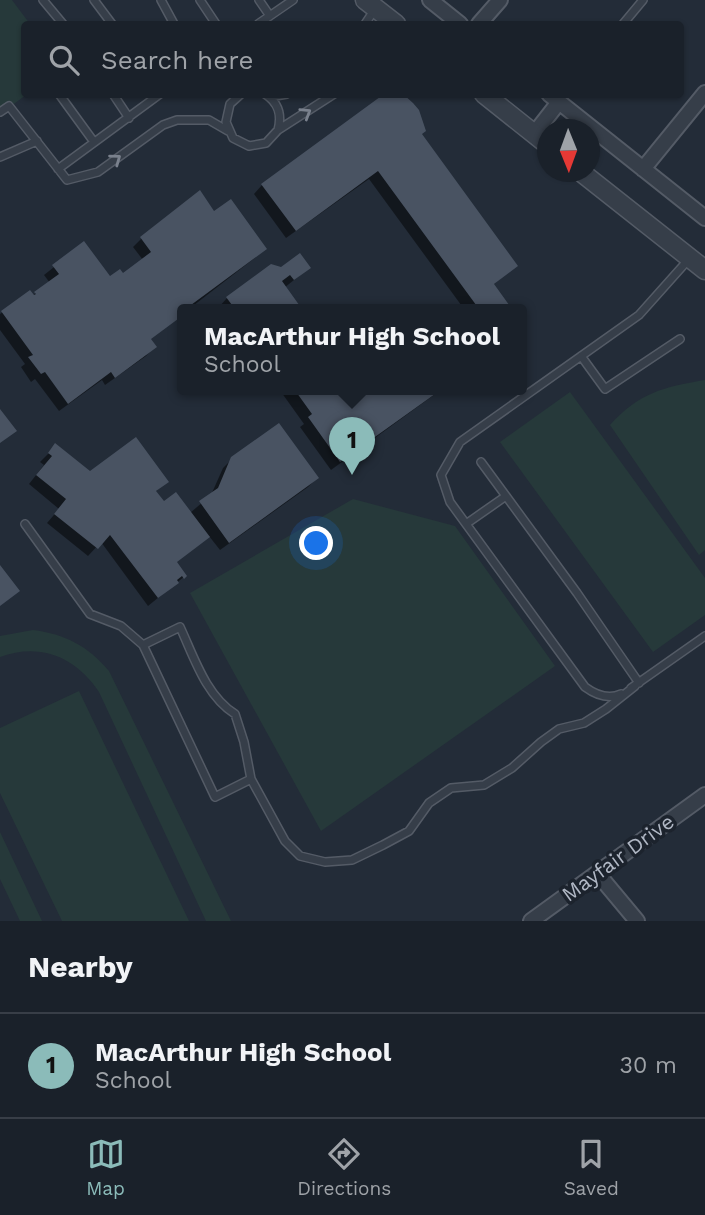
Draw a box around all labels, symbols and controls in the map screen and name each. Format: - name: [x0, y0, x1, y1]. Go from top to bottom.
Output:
- search box: [21, 21, 684, 98]
- icon: search: [45, 41, 83, 79]
- text: Search here: [101, 45, 253, 75]
- one-way arrow: [299, 108, 312, 121]
- north arrow: [537, 119, 600, 182]
- one-way arrow: [108, 154, 121, 167]
- popup: [177, 304, 527, 395]
- text: MacArthur High School: [204, 321, 500, 351]
- text: School: [204, 351, 280, 378]
- pin: 1: [329, 417, 375, 475]
- your location: [299, 526, 333, 560]
- street label: Mayfair Drive: [557, 809, 679, 907]
- text: Nearby: [28, 949, 133, 984]
- text: MacArthur High School: [95, 1037, 391, 1067]
- text: 1: [46, 1052, 56, 1079]
- text: 30 m: [620, 1052, 677, 1079]
- text: School: [95, 1067, 172, 1094]
- tab: Map: [86, 1135, 125, 1200]
- tab: Directions: [297, 1135, 391, 1200]
- tab: Saved: [564, 1135, 619, 1200]

